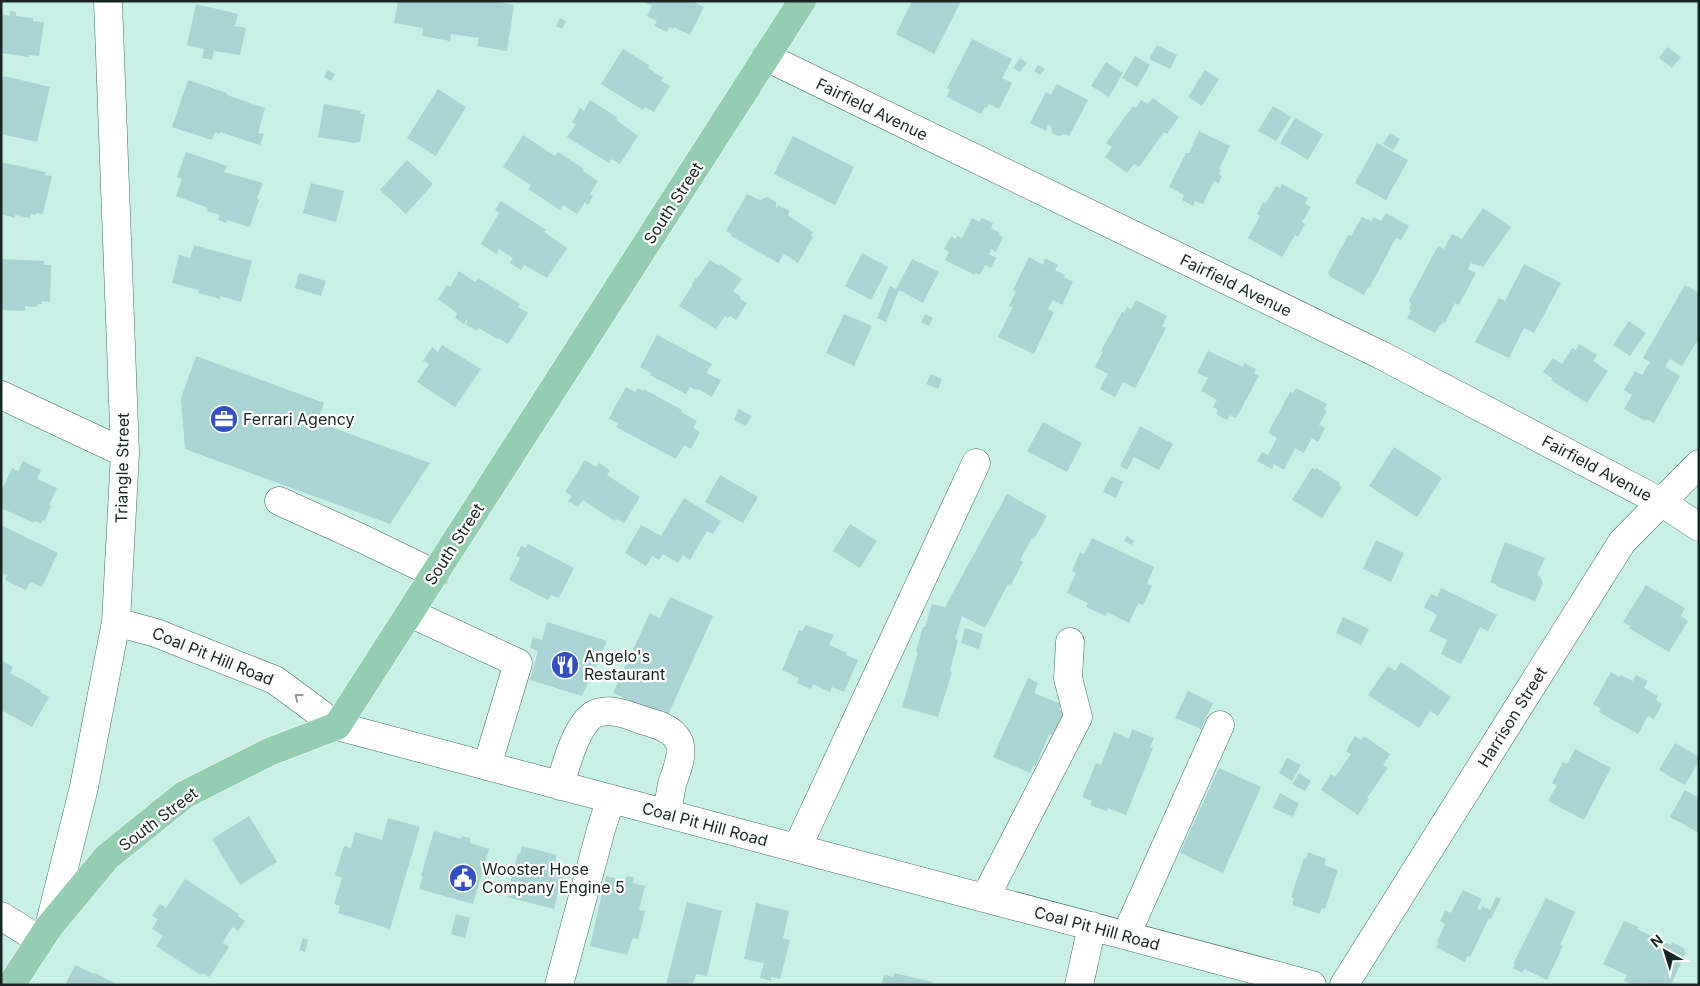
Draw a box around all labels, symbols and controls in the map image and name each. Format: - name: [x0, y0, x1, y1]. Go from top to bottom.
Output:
- street label: Fairfield Avenue: [813, 73, 931, 145]
- street label: South Street: [639, 158, 707, 248]
- street label: Fairfield Avenue: [1177, 249, 1295, 321]
- office icon: Ferrari Agency: [209, 404, 239, 434]
- place label: Ferrari Agency: [243, 409, 355, 429]
- street label: Triangle Street: [111, 412, 133, 524]
- street label: Fairfield Avenue: [1539, 431, 1655, 505]
- street label: South Street: [420, 499, 488, 589]
- street label: Coal Pit Hill Road: [149, 623, 277, 689]
- place label: Angelo's Restaurant: [584, 646, 665, 684]
- restaurant icon: Angelo's Restaurant: [550, 650, 580, 680]
- street label: Harrison Street: [1473, 663, 1551, 771]
- one-way arrow: [294, 694, 304, 703]
- street label: South Street: [115, 783, 201, 855]
- street label: Coal Pit Hill Road: [640, 798, 770, 850]
- place label: Wooster Hose Company Engine 5: [482, 859, 625, 897]
- public building icon: Wooster Hose Company Engine 5: [448, 863, 478, 893]
- street label: Coal Pit Hill Road: [1032, 902, 1162, 954]
- north arrow: [1640, 926, 1690, 976]
- text: N: [1647, 931, 1666, 950]

